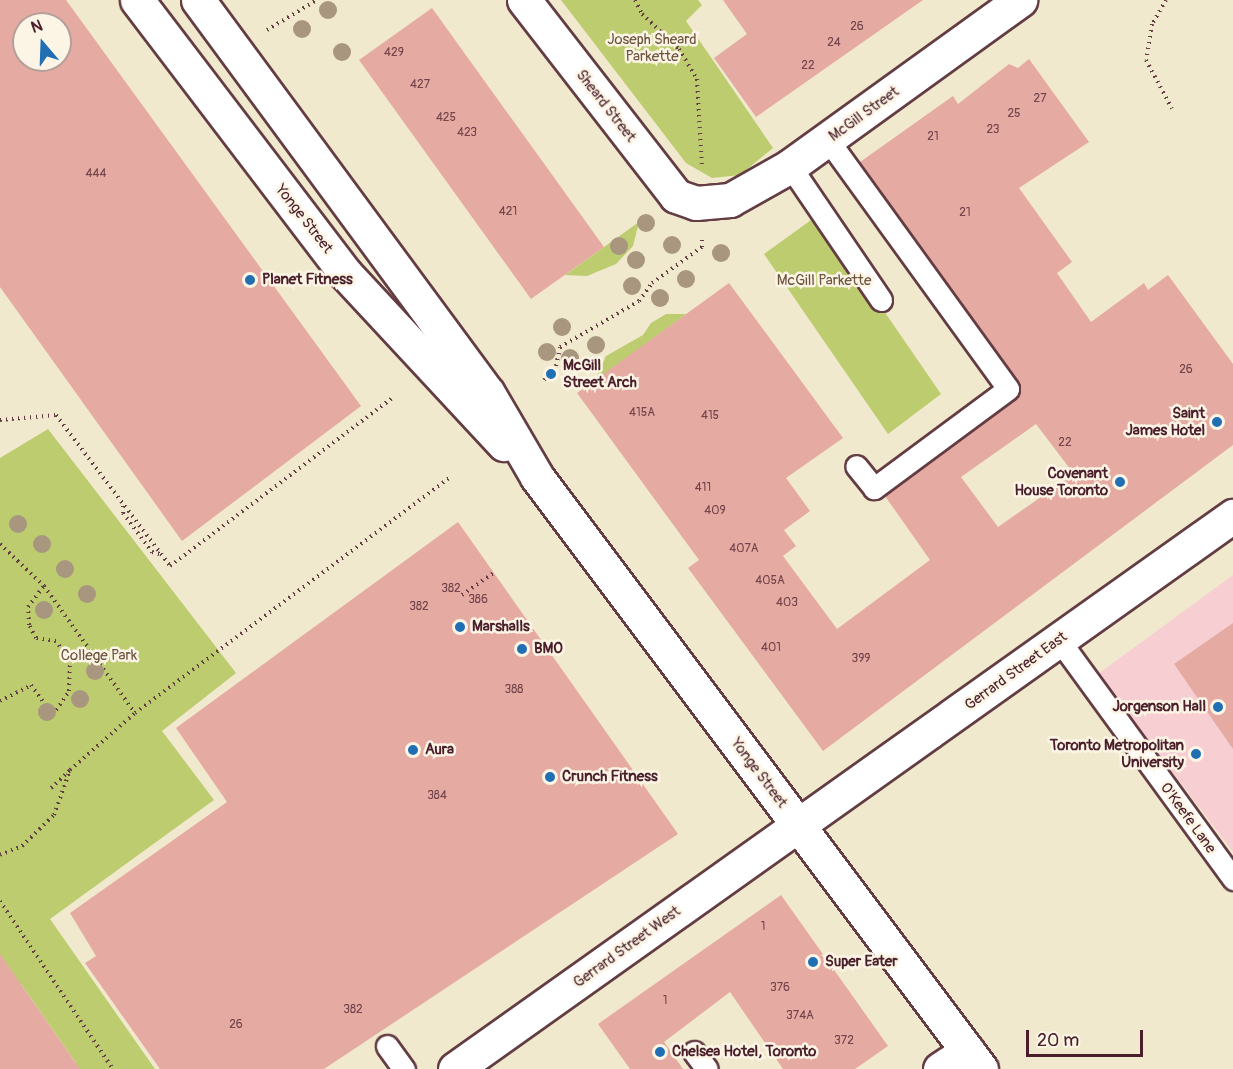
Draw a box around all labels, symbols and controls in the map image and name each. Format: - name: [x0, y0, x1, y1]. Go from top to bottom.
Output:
- north arrow: [12, 12, 72, 72]
- text: N: [28, 16, 45, 38]
- house number: 26: [850, 20, 864, 34]
- park label: Joseph Sheard Parkette: [607, 30, 697, 65]
- house number: 24: [827, 36, 841, 50]
- house number: 429: [384, 46, 404, 60]
- house number: 22: [801, 59, 815, 73]
- street label: Sheard Street: [572, 66, 640, 146]
- house number: 427: [410, 78, 430, 92]
- street label: McGill Street: [825, 83, 903, 145]
- house number: 27: [1033, 92, 1047, 106]
- house number: 25: [1007, 107, 1021, 121]
- house number: 425: [436, 111, 456, 125]
- house number: 23: [986, 123, 1000, 137]
- house number: 423: [457, 126, 477, 140]
- house number: 21: [927, 130, 939, 144]
- house number: 444: [86, 167, 106, 181]
- street label: Yonge Street: [271, 181, 337, 257]
- house number: 421: [499, 205, 517, 219]
- house number: 21: [959, 206, 971, 220]
- place label: Planet Fitness: [262, 271, 353, 289]
- park label: McGill Parkette: [777, 272, 871, 290]
- marker: Planet Fitness: [243, 273, 257, 287]
- place label: McGill Street Arch: [563, 356, 637, 391]
- house number: 26: [1179, 363, 1193, 377]
- marker: McGill Street Arch: [544, 367, 558, 381]
- place label: Saint James Hotel: [1126, 404, 1205, 439]
- house number: 415A: [629, 406, 655, 420]
- house number: 415: [701, 409, 719, 423]
- marker: Saint James Hotel: [1210, 415, 1224, 429]
- house number: 22: [1058, 436, 1072, 450]
- place label: Covenant House Toronto: [1014, 464, 1108, 499]
- marker: Covenant House Toronto: [1113, 475, 1127, 489]
- house number: 411: [695, 481, 711, 495]
- house number: 409: [704, 504, 726, 518]
- house number: 407A: [729, 542, 759, 556]
- house number: 405A: [755, 574, 785, 588]
- house number: 382: [441, 582, 461, 596]
- house number: 386: [468, 593, 488, 607]
- house number: 403: [776, 596, 798, 610]
- house number: 382: [409, 600, 429, 614]
- place label: Marshalls: [472, 618, 530, 636]
- marker: Marshalls: [453, 620, 467, 634]
- street label: Gerrard Street East: [961, 628, 1071, 714]
- place label: BMO: [534, 640, 563, 658]
- house number: 401: [761, 641, 781, 655]
- marker: BMO: [515, 642, 529, 656]
- park label: College Park: [61, 647, 137, 665]
- house number: 399: [851, 652, 871, 666]
- house number: 388: [505, 683, 523, 697]
- place label: Jorgenson Hall: [1113, 698, 1206, 716]
- marker: Jorgenson Hall: [1211, 700, 1225, 714]
- street label: Yonge Street: [727, 735, 791, 811]
- place label: Toronto Metropolitan University: [1050, 736, 1184, 771]
- place label: Aura: [425, 741, 454, 759]
- marker: Aura: [406, 743, 420, 757]
- marker: Toronto Metropolitan University: [1189, 747, 1203, 761]
- place label: Crunch Fitness: [562, 768, 658, 786]
- marker: Crunch Fitness: [543, 770, 557, 784]
- street label: O'Keefe Lane: [1156, 779, 1220, 857]
- house number: 384: [427, 789, 447, 803]
- street label: Gerrard Street West: [570, 902, 684, 992]
- house number: 1: [761, 920, 765, 934]
- place label: Super Eater: [825, 953, 897, 971]
- marker: Super Eater: [806, 955, 820, 969]
- house number: 376: [770, 981, 790, 995]
- house number: 1: [663, 994, 667, 1008]
- house number: 382: [343, 1003, 363, 1017]
- house number: 374A: [786, 1009, 814, 1023]
- house number: 26: [229, 1018, 243, 1032]
- scale bar: [1029, 1018, 1146, 1056]
- text: 20 m: [1037, 1029, 1079, 1052]
- house number: 372: [834, 1034, 854, 1048]
- place label: Chelsea Hotel, Toronto: [672, 1043, 816, 1061]
- marker: Chelsea Hotel, Toronto: [653, 1045, 667, 1059]

